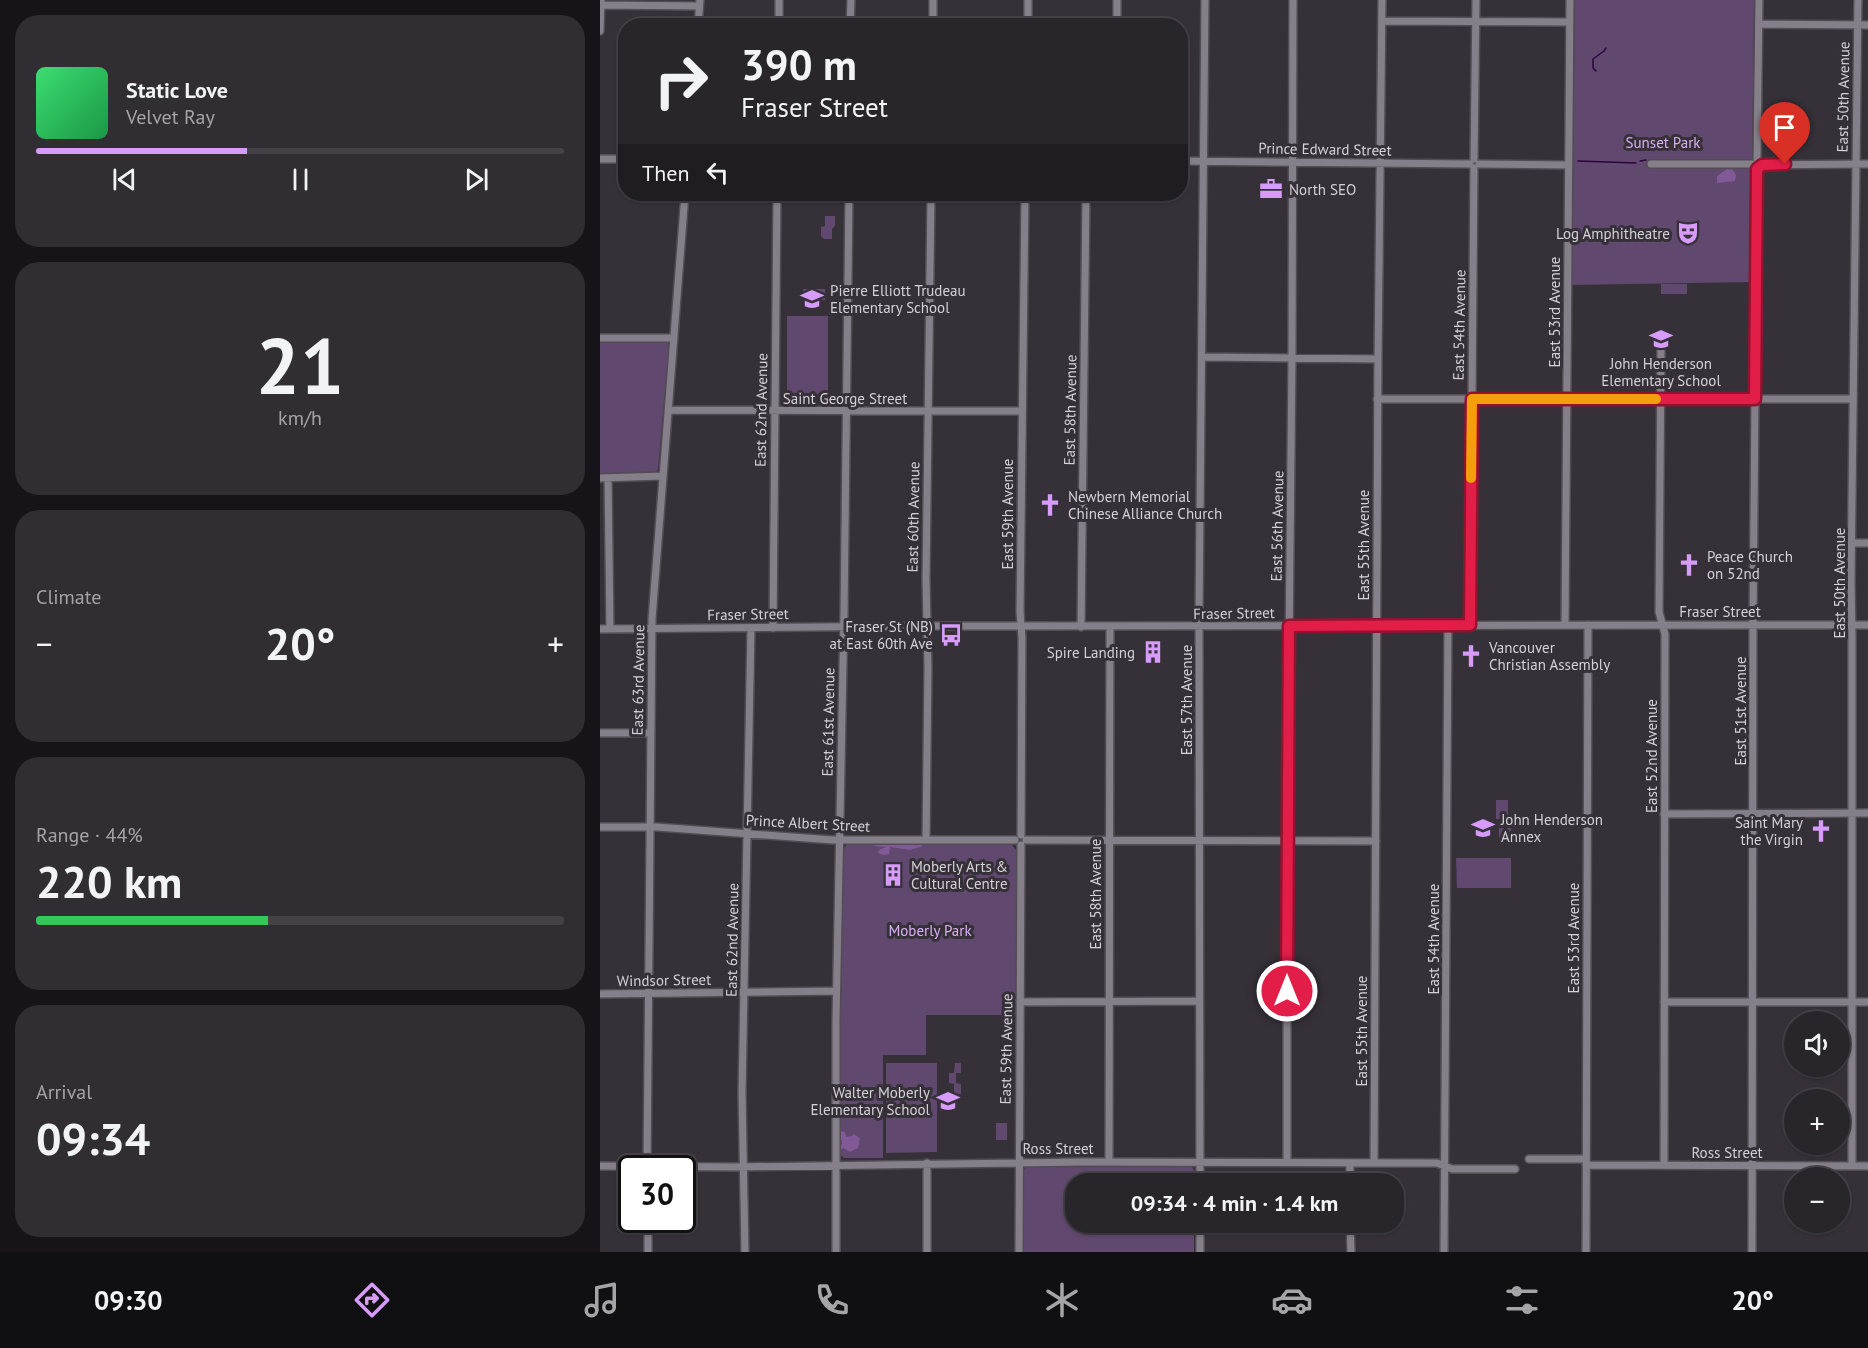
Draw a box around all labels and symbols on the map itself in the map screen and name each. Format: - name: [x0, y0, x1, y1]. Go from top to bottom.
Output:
- street label: East 50th Avenue: [1833, 41, 1853, 153]
- pin: [1759, 102, 1810, 164]
- park label: Sunset Park: [1626, 133, 1701, 152]
- street label: Prince Edward Street: [1258, 138, 1392, 160]
- office icon: North SEO: [1258, 176, 1284, 202]
- place label: North SEO: [1289, 180, 1356, 199]
- theatre icon: Log Amphitheatre: [1675, 220, 1701, 246]
- place label: Log Amphitheatre: [1556, 224, 1670, 243]
- street label: East 53rd Avenue: [1545, 257, 1564, 367]
- street label: East 54th Avenue: [1449, 269, 1469, 381]
- place label: Pierre Elliott Trudeau Elementary School: [830, 281, 966, 317]
- school or university icon: Pierre Elliott Trudeau Elementary School: [799, 286, 825, 312]
- school or university icon: John Henderson Elementary School: [1648, 326, 1674, 352]
- street label: East 62nd Avenue: [751, 353, 771, 467]
- street label: East 58th Avenue: [1060, 354, 1080, 466]
- place label: John Henderson Elementary School: [1601, 354, 1721, 390]
- street label: Saint George Street: [783, 389, 907, 408]
- street label: East 59th Avenue: [998, 459, 1017, 569]
- street label: East 60th Avenue: [903, 461, 923, 573]
- street label: East 56th Avenue: [1267, 470, 1287, 582]
- place label: Newbern Memorial Chinese Alliance Church: [1068, 487, 1222, 523]
- street label: East 55th Avenue: [1354, 490, 1373, 600]
- church icon: Newbern Memorial Chinese Alliance Church: [1037, 492, 1063, 518]
- street label: East 50th Avenue: [1830, 528, 1849, 638]
- place label: Peace Church on 52nd: [1707, 547, 1793, 583]
- church icon: Peace Church on 52nd: [1676, 552, 1702, 578]
- street label: Fraser Street: [1679, 602, 1761, 621]
- street label: Fraser Street: [1193, 603, 1275, 623]
- street label: Fraser Street: [707, 604, 789, 624]
- place label: Fraser St (NB) at East 60th Ave: [829, 617, 933, 653]
- bus stop icon: Fraser St (NB) at East 60th Ave: [938, 622, 964, 648]
- street label: East 63rd Avenue: [628, 624, 648, 736]
- place label: Vancouver Christian Assembly: [1488, 638, 1610, 674]
- building icon: Spire Landing: [1140, 639, 1166, 665]
- place label: Spire Landing: [1047, 643, 1135, 662]
- church icon: Vancouver Christian Assembly: [1458, 643, 1484, 669]
- street label: East 57th Avenue: [1177, 645, 1196, 755]
- street label: East 51st Avenue: [1731, 656, 1750, 766]
- street label: East 61st Avenue: [818, 667, 838, 777]
- street label: East 52nd Avenue: [1642, 699, 1661, 813]
- street label: Prince Albert Street: [745, 810, 871, 836]
- place label: John Henderson Annex: [1500, 810, 1603, 846]
- place label: Saint Mary the Virgin: [1735, 813, 1803, 849]
- school or university icon: John Henderson Annex: [1470, 815, 1496, 841]
- church icon: Saint Mary the Virgin: [1808, 818, 1834, 844]
- street label: East 58th Avenue: [1086, 839, 1105, 949]
- place label: Moberly Arts & Cultural Centre: [911, 857, 1008, 893]
- building icon: Moberly Arts & Cultural Centre: [880, 862, 906, 888]
- street label: East 62nd Avenue: [722, 883, 742, 997]
- street label: East 53rd Avenue: [1564, 883, 1583, 993]
- street label: East 54th Avenue: [1424, 884, 1443, 994]
- park label: Moberly Park: [888, 921, 972, 940]
- position arrow: [1255, 959, 1319, 1023]
- street label: Windsor Street: [617, 970, 711, 990]
- street label: East 55th Avenue: [1352, 976, 1371, 1086]
- street label: East 59th Avenue: [996, 993, 1016, 1105]
- place label: Walter Moberly Elementary School: [810, 1083, 931, 1119]
- school or university icon: Walter Moberly Elementary School: [935, 1088, 961, 1114]
- street label: Ross Street: [1022, 1139, 1094, 1158]
- street label: Ross Street: [1691, 1143, 1763, 1162]
- speed limit sign: 30: [618, 1155, 696, 1233]

